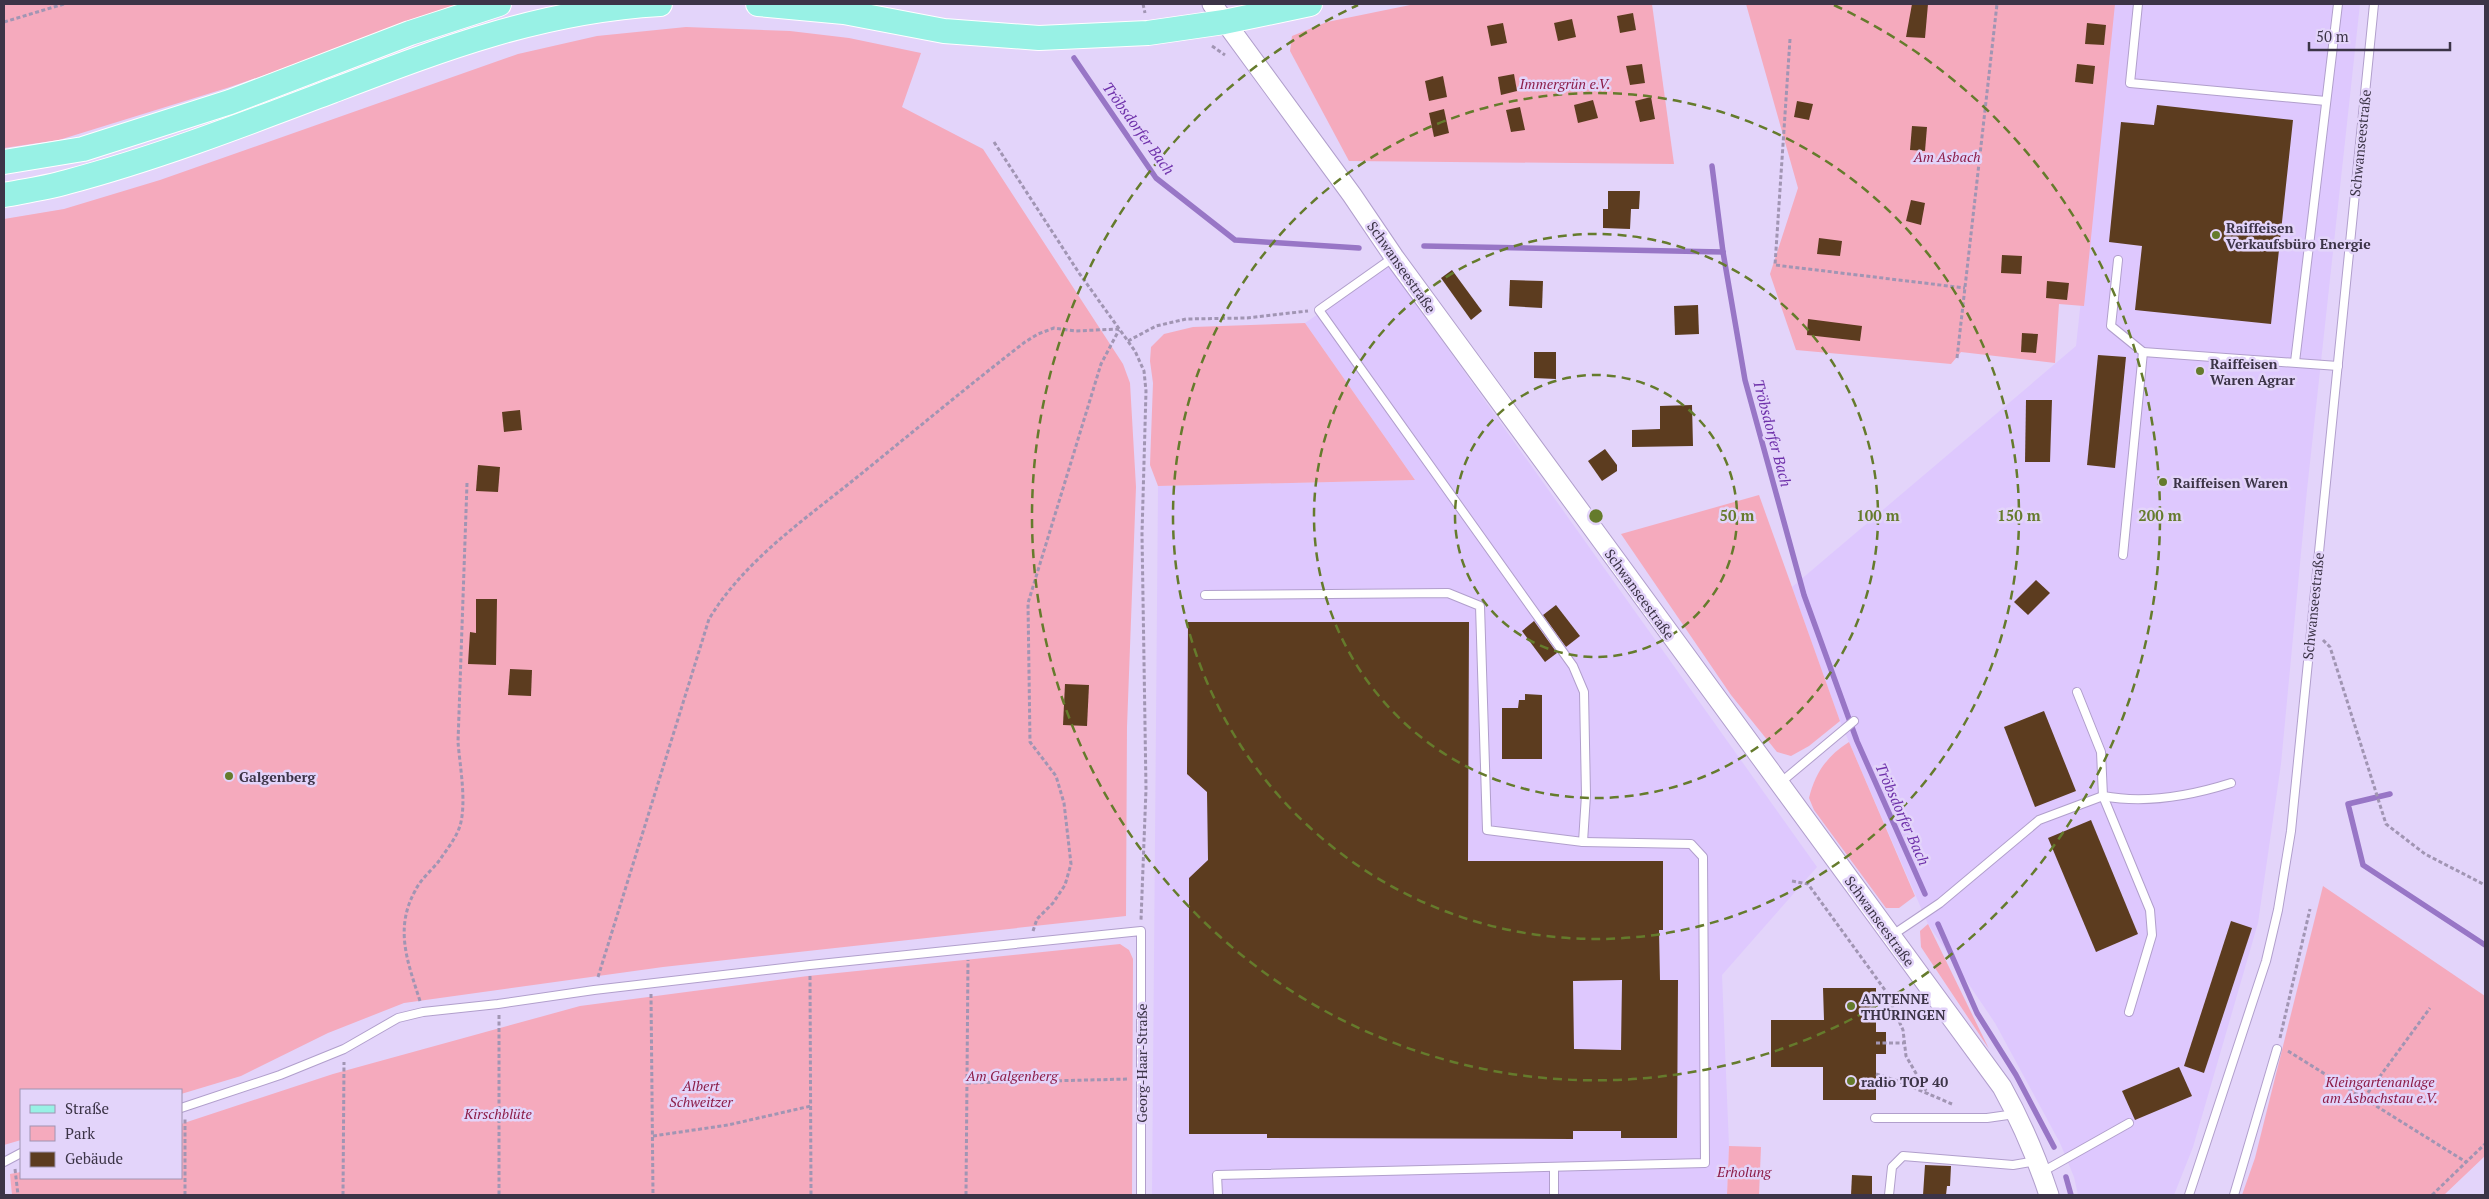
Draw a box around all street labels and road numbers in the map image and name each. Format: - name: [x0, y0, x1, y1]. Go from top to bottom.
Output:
- street label: Schwanseestraße: [2345, 88, 2375, 198]
- street label: Schwanseestraße: [1363, 217, 1441, 317]
- street label: Schwanseestraße: [1601, 545, 1679, 643]
- street label: Schwanseestraße: [2298, 551, 2328, 661]
- street label: Schwanseestraße: [1841, 872, 1919, 970]
- street label: Georg-Haar-Straße: [1132, 1003, 1151, 1123]

